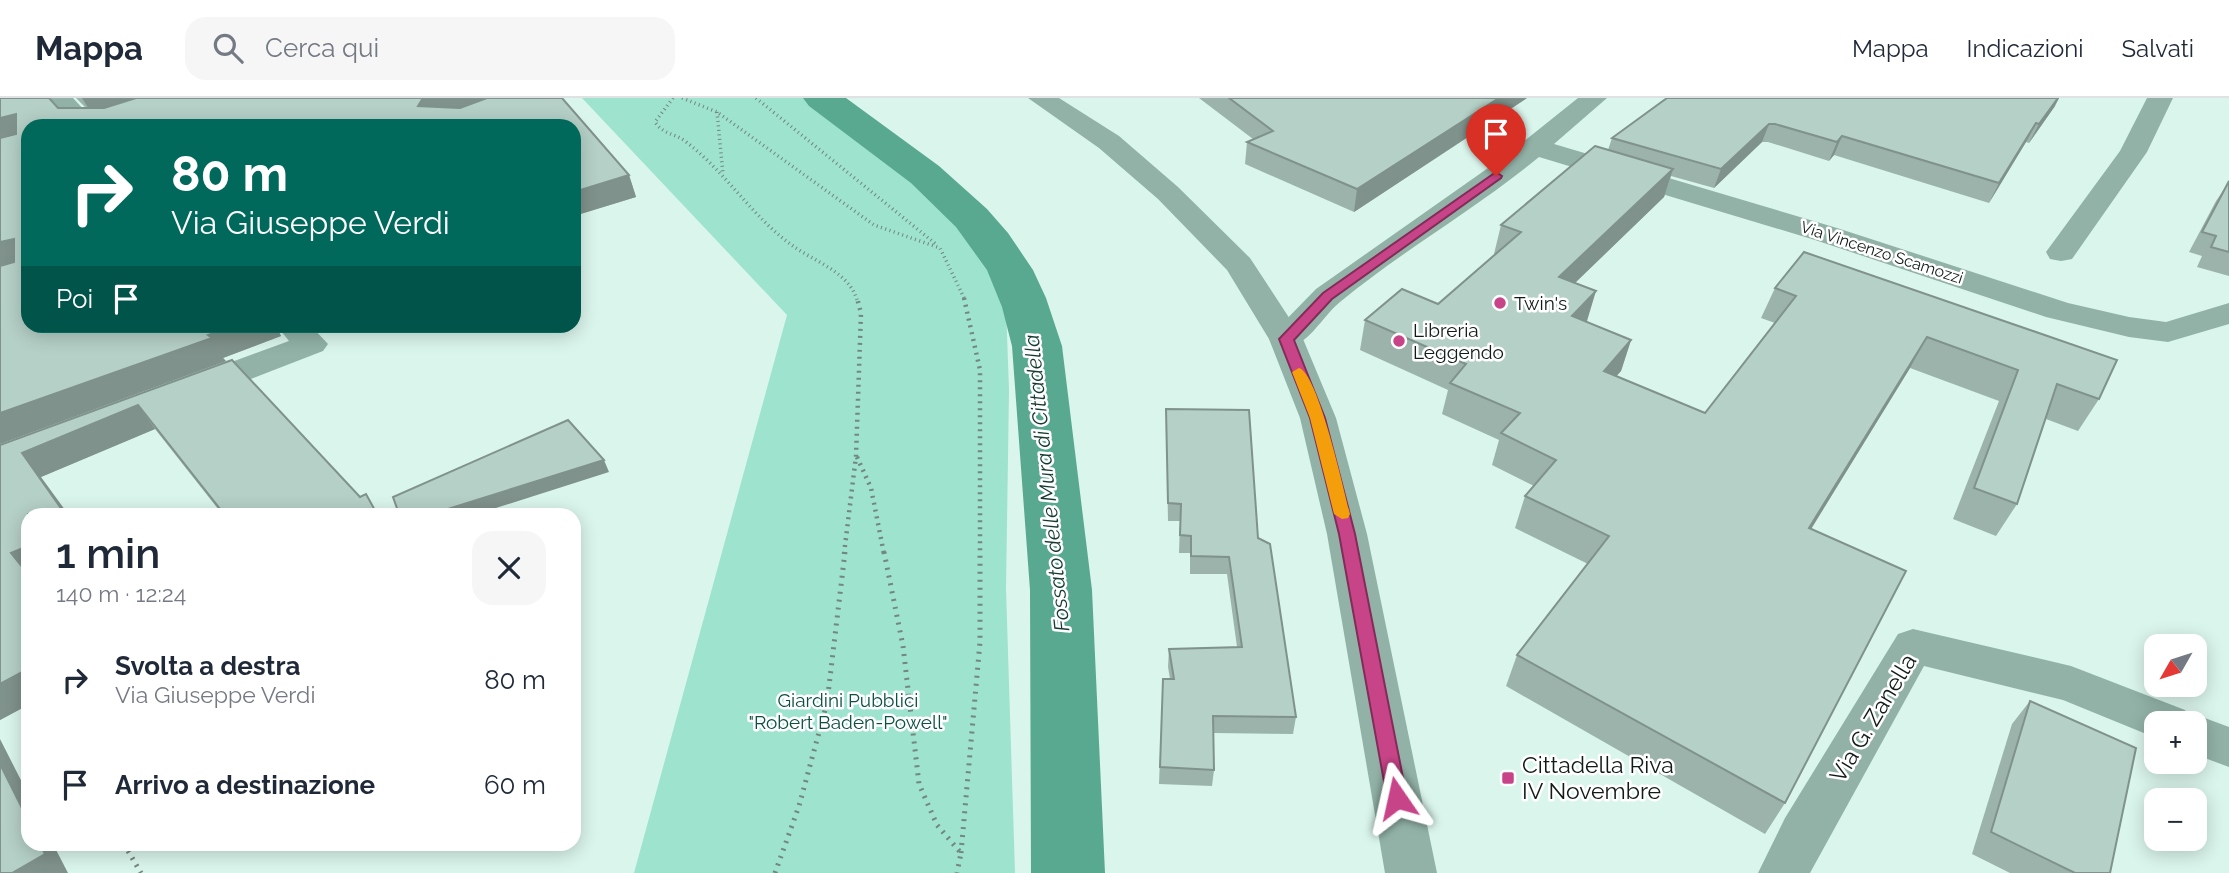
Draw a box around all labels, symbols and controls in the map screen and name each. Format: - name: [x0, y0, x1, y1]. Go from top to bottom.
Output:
- search box: [185, 17, 675, 80]
- text: Mappa: [35, 29, 143, 68]
- icon: search: [209, 29, 247, 67]
- text: Cerca qui: [265, 33, 379, 63]
- text: Mappa: [1852, 34, 1929, 63]
- text: Indicazioni: [1967, 34, 2084, 63]
- text: Salvati: [2122, 34, 2194, 63]
- pin: [1466, 104, 1526, 176]
- icon: arrive: [1477, 115, 1515, 153]
- text: 80 m: [171, 145, 288, 202]
- icon: right: [56, 147, 147, 238]
- text: Via Giuseppe Verdi: [171, 204, 450, 241]
- street label: Via Vincenzo Scamozzi: [1798, 217, 1965, 288]
- icon: arrive: [107, 280, 145, 318]
- text: Poi: [56, 284, 93, 314]
- place label: Twin's: [1514, 292, 1567, 314]
- marker: Twin's: [1492, 295, 1508, 311]
- place label: Libreria Leggendo: [1413, 319, 1504, 363]
- water label: Fossato delle Mura di Cittadella: [1018, 333, 1075, 633]
- marker: Libreria Leggendo: [1391, 333, 1407, 349]
- text: 1 min: [56, 529, 160, 578]
- button: close: [472, 531, 546, 605]
- text: 140 m · 12:24: [56, 580, 186, 607]
- north arrow: [2144, 634, 2207, 696]
- map controls: [2144, 634, 2207, 851]
- street label: Via G. Zanella: [1824, 649, 1921, 787]
- text: Svolta a destra: [115, 651, 301, 681]
- icon: right: [56, 661, 94, 699]
- text: 80 m: [484, 665, 546, 695]
- text: Via Giuseppe Verdi: [115, 681, 315, 708]
- park label: Giardini Pubblici "Robert Baden-Powell": [748, 689, 948, 733]
- button: +: [2144, 711, 2207, 774]
- place label: Cittadella Riva IV Novembre: [1522, 751, 1674, 804]
- position arrow: [1360, 761, 1434, 835]
- icon: arrive: [56, 766, 94, 804]
- text: Arrivo a destinazione: [115, 770, 375, 800]
- text: 60 m: [484, 770, 546, 800]
- marker: Cittadella Riva IV Novembre: [1500, 770, 1516, 786]
- button: −: [2144, 788, 2207, 851]

